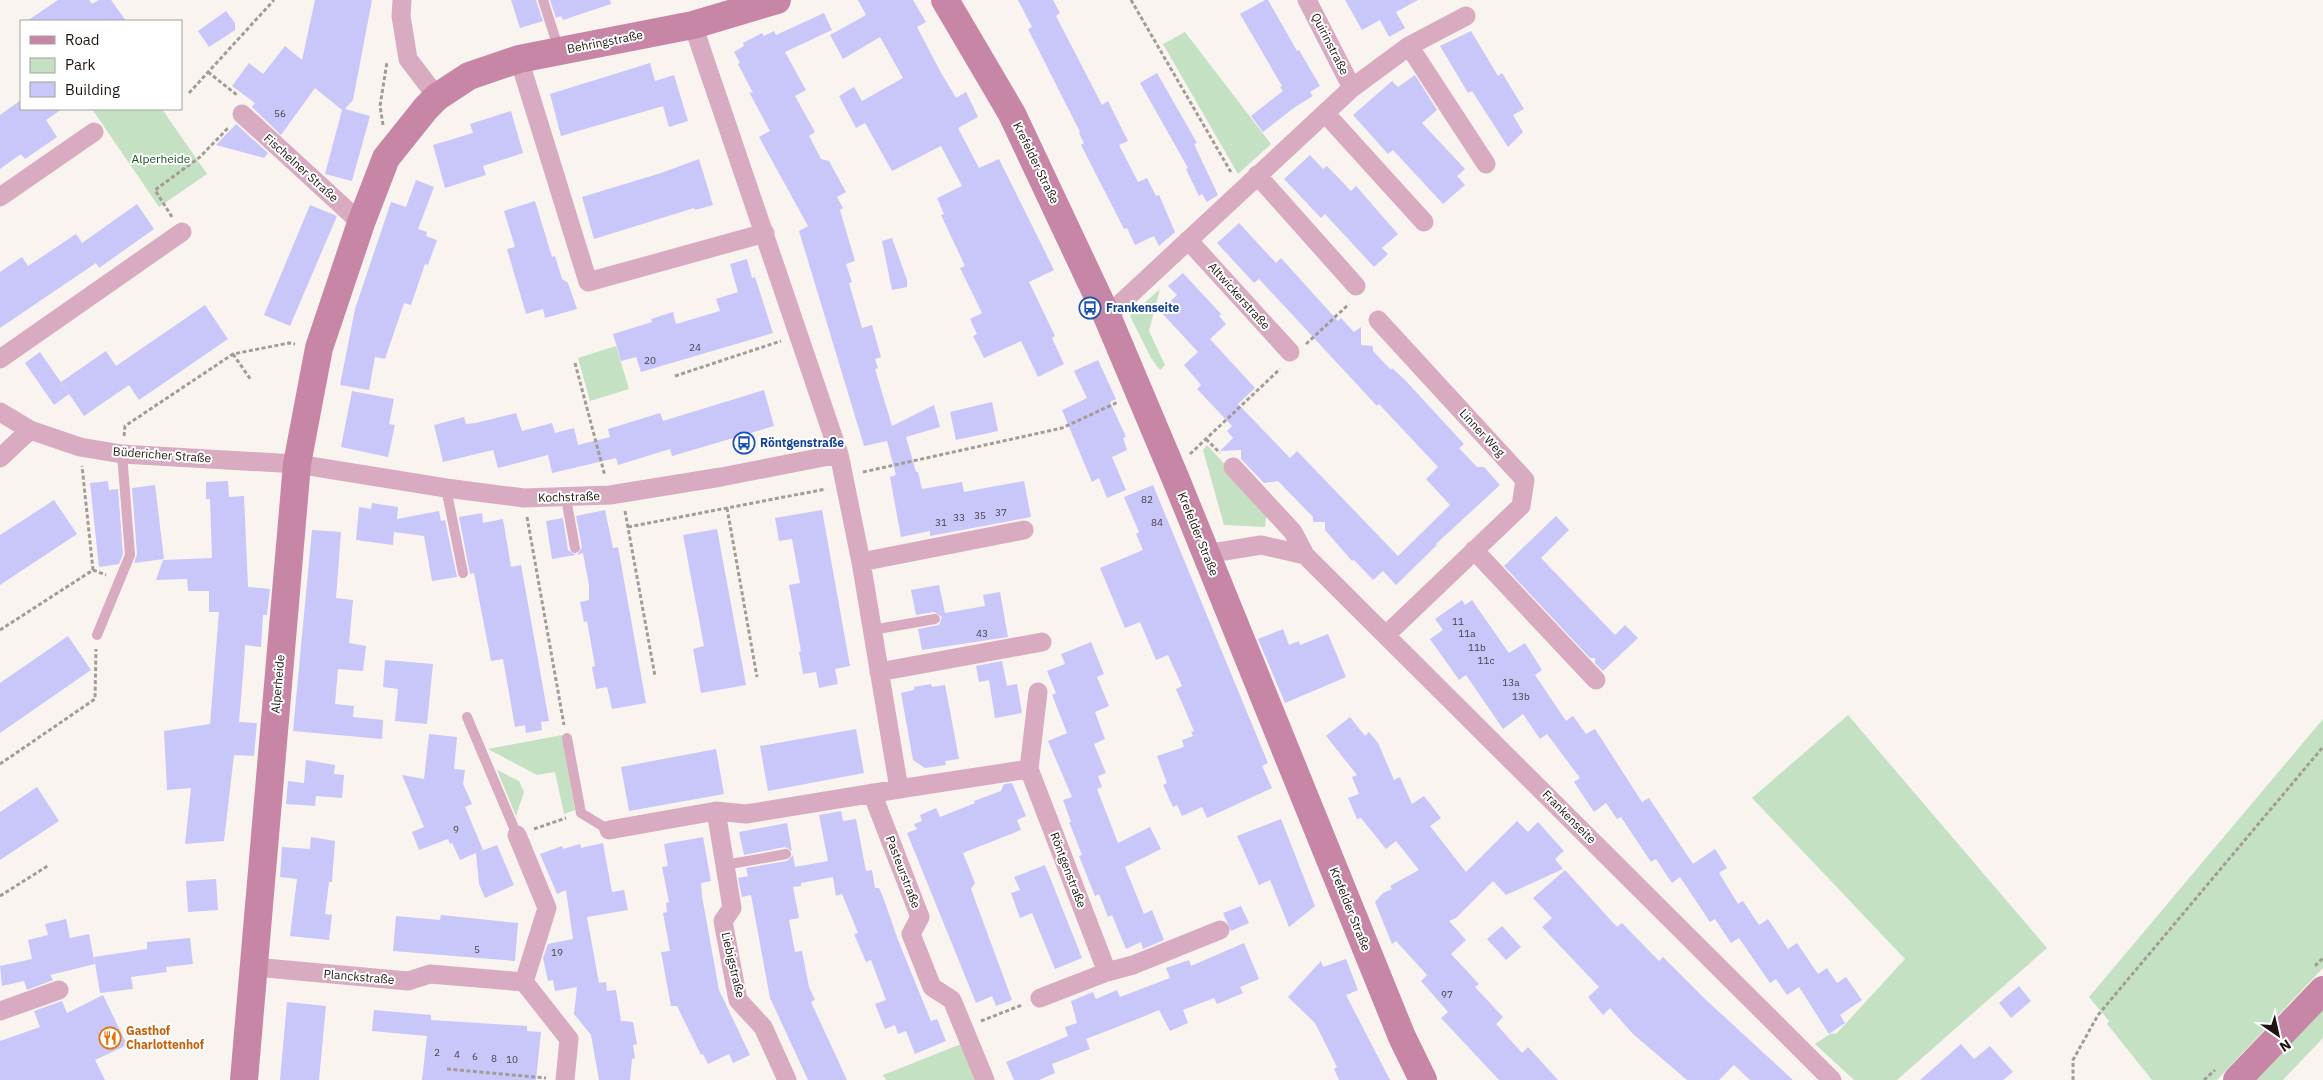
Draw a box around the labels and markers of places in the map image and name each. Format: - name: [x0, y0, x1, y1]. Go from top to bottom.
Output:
- bus stop icon: Frankenseite: [1078, 296, 1102, 320]
- place label: Frankenseite: [1106, 300, 1180, 315]
- bus stop icon: Röntgenstraße: [732, 431, 756, 455]
- place label: Röntgenstraße: [760, 435, 844, 450]
- place label: Gasthof Charlottenhof: [126, 1023, 205, 1052]
- restaurant icon: Gasthof Charlottenhof: [98, 1026, 122, 1050]

